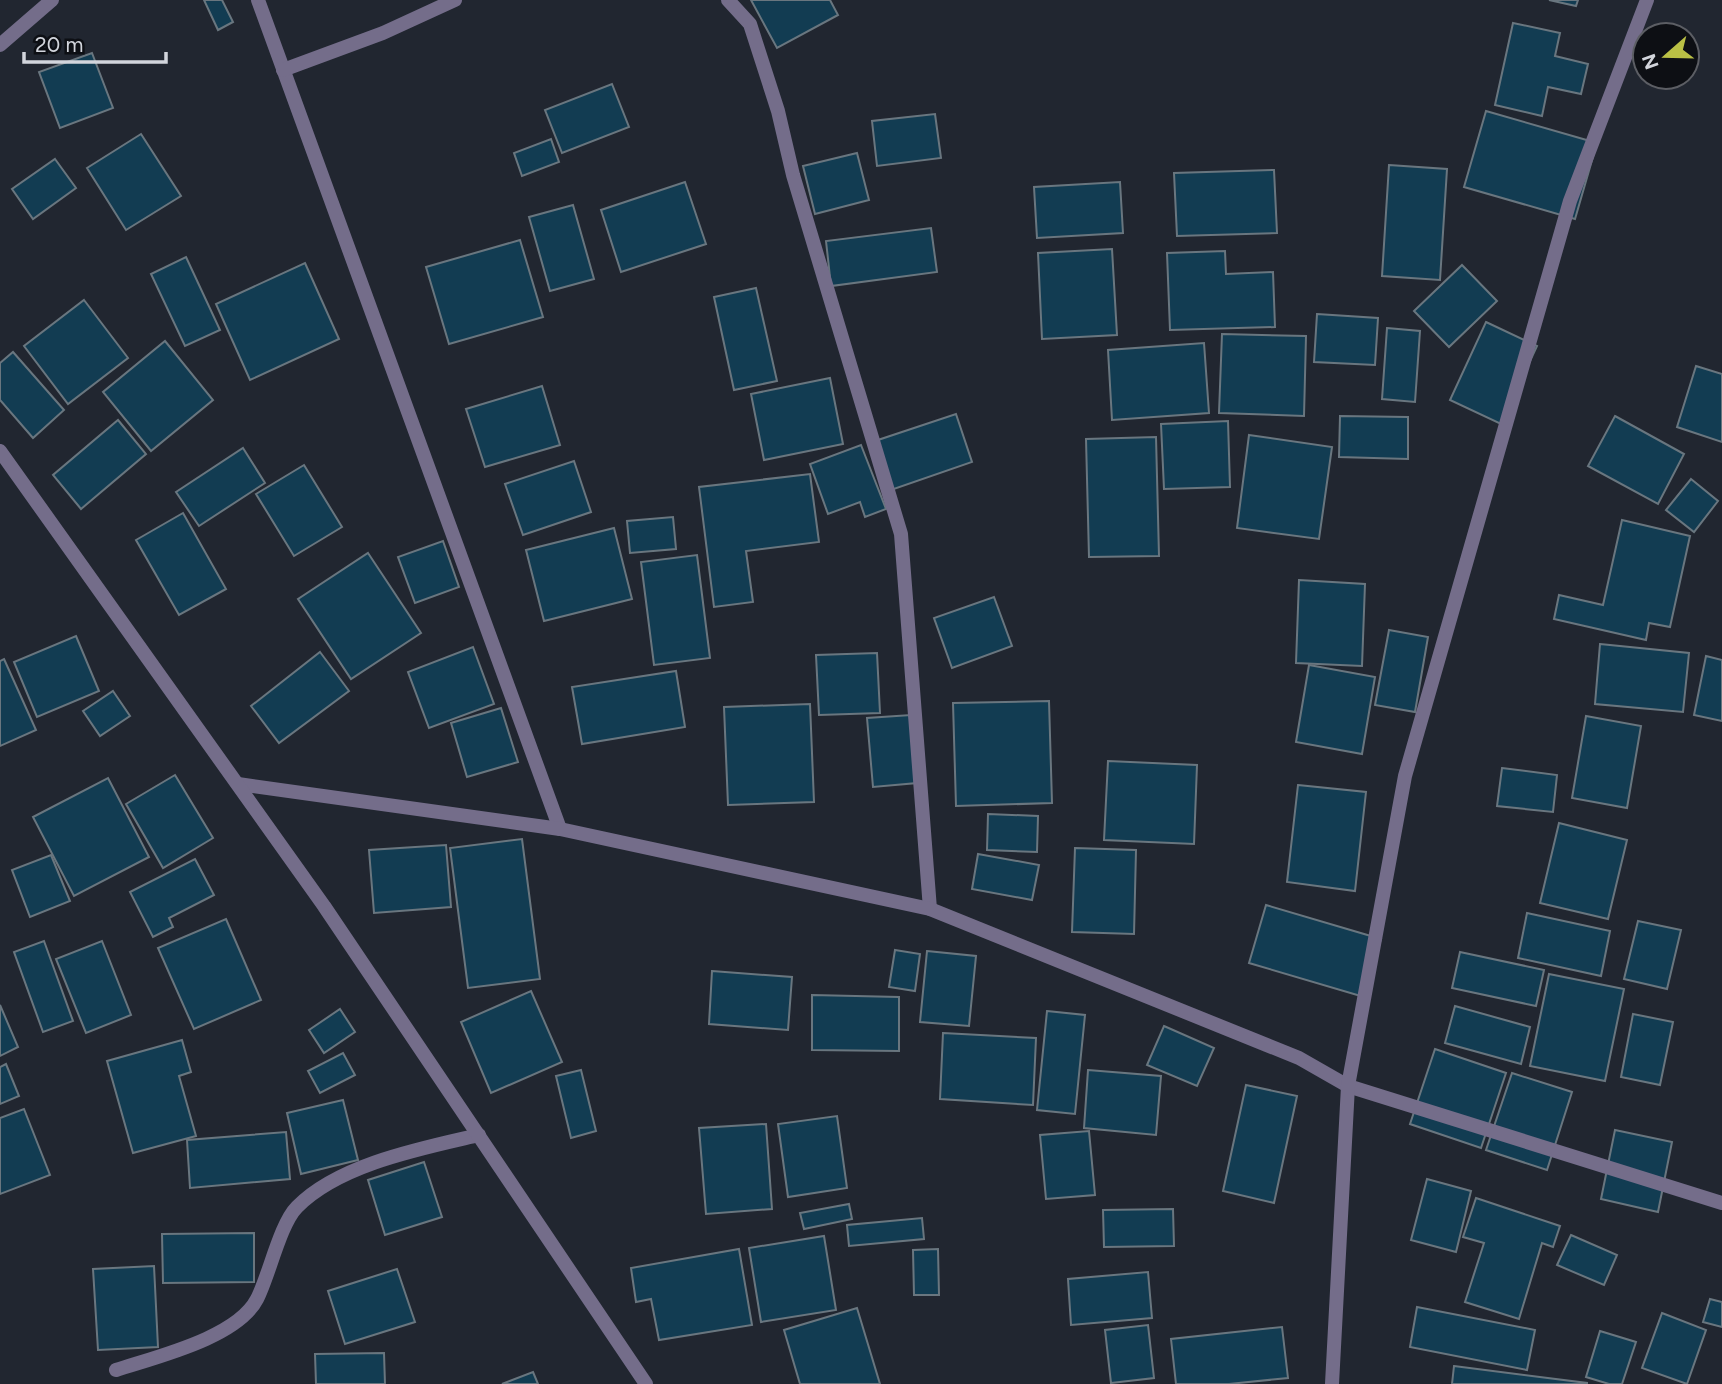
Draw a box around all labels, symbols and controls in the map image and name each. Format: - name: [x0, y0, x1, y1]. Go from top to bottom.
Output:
- scale bar: [24, 21, 166, 65]
- north arrow: [1631, 21, 1701, 91]
- text: 20 m: [35, 32, 83, 57]
- text: N: [1637, 51, 1664, 72]

